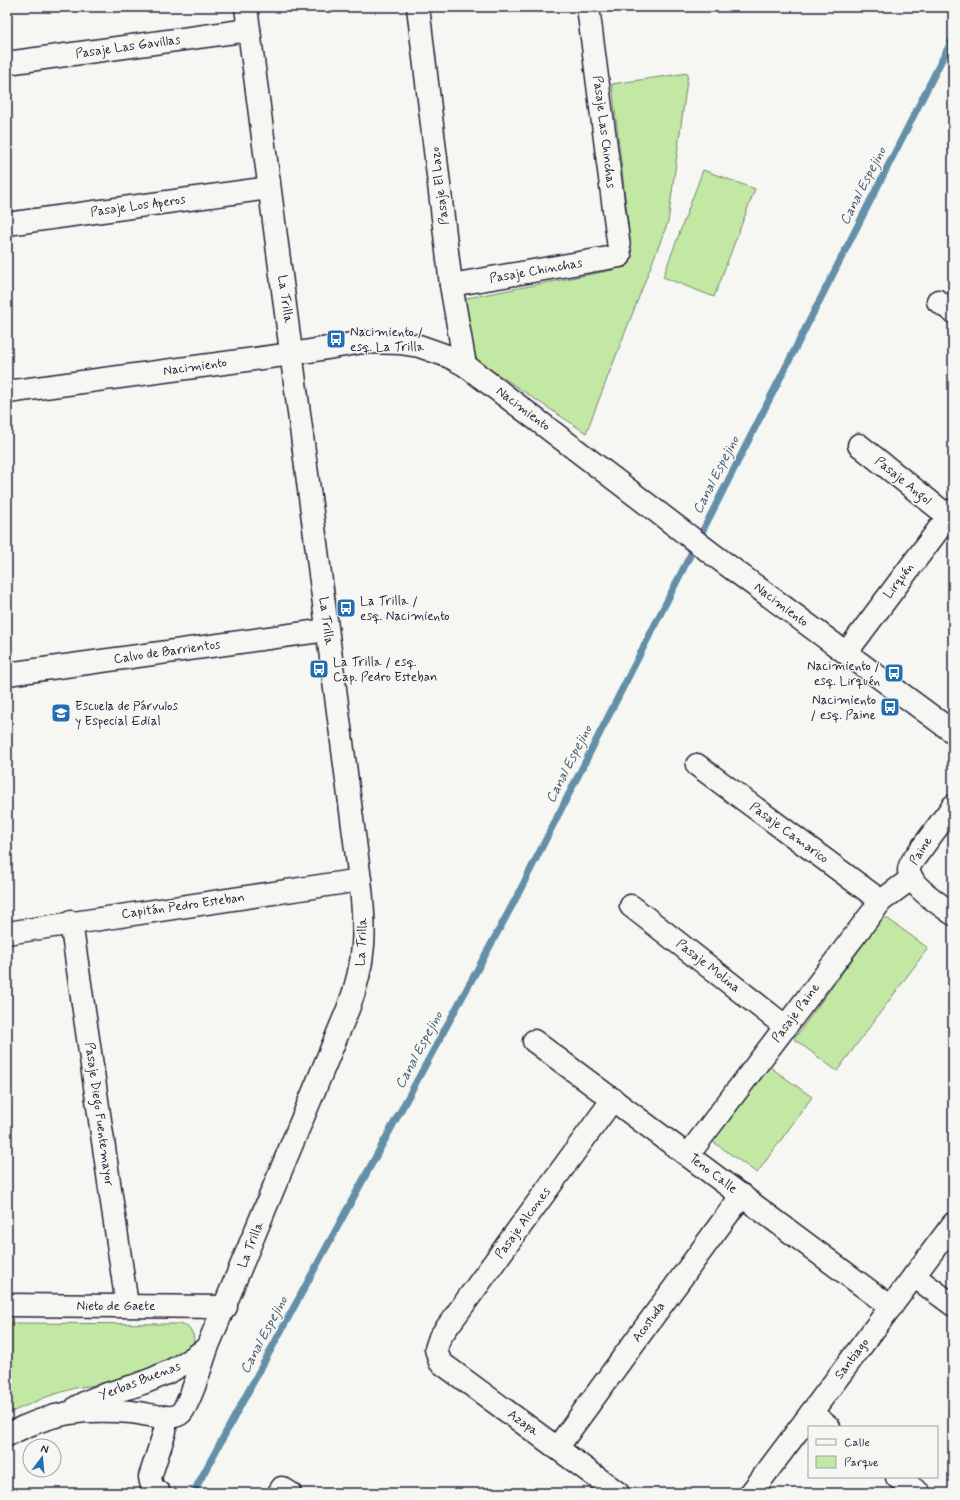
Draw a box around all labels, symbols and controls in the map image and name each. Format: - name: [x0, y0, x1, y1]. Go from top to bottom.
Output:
- street label: Pasaje Las Gavillas: [74, 31, 182, 63]
- street label: Pasaje Las Chinchas: [589, 75, 619, 190]
- water label: Canal Espejino: [836, 144, 891, 228]
- street label: Pasaje El Lazo: [427, 146, 453, 226]
- street label: Pasaje Los Aperos: [89, 191, 187, 222]
- street label: Pasaje Chinchas: [488, 254, 584, 288]
- street label: La Trilla: [273, 274, 297, 324]
- place label: Nacimiento / esq. La Trilla: [350, 324, 425, 356]
- bus stop icon: Nacimiento / esq. La Trilla: [325, 328, 347, 350]
- street label: Nacimiento: [162, 354, 228, 380]
- street label: Nacimiento: [492, 383, 554, 435]
- water label: Canal Espejino: [689, 433, 744, 517]
- street label: Pasaje Angol: [870, 453, 935, 511]
- street label: Lirquén: [880, 560, 918, 602]
- street label: Nacimiento: [750, 579, 812, 631]
- place label: La Trilla / esq. Nacimiento: [360, 593, 450, 625]
- street label: La Trilla: [315, 596, 337, 646]
- bus stop icon: La Trilla / esq. Nacimiento: [335, 597, 357, 619]
- street label: Calvo de Barrientos: [113, 636, 222, 668]
- place label: La Trilla / esq. Cap. Pedro Esteban: [333, 654, 437, 686]
- bus stop icon: La Trilla / esq. Cap. Pedro Esteban: [308, 658, 330, 680]
- place label: Nacimiento / esq. Lirquén: [807, 658, 880, 690]
- bus stop icon: Nacimiento / esq. Lirquén: [883, 662, 905, 684]
- place label: Nacimiento / esq. Paine: [811, 692, 876, 724]
- bus stop icon: Nacimiento / esq. Paine: [879, 696, 901, 718]
- place label: Escuela de Párvulos y Especial Edial: [75, 698, 178, 730]
- school or university icon: Escuela de Párvulos y Especial Edial: [50, 702, 72, 724]
- water label: Canal Espejino: [542, 722, 597, 806]
- street label: Pasaje Camarico: [746, 799, 832, 868]
- street label: Paine: [906, 834, 936, 868]
- street label: Capitán Pedro Esteban: [120, 889, 246, 923]
- street label: La Trilla: [352, 917, 372, 967]
- street label: Pasaje Molina: [672, 936, 744, 997]
- street label: Pasaje Paine: [768, 980, 824, 1046]
- water label: Canal Espejino: [391, 1008, 447, 1092]
- street label: Pasaje Diego Fuentemayor: [79, 1041, 118, 1188]
- street label: Teno Calle: [685, 1150, 741, 1198]
- street label: Pasaje Alcones: [491, 1184, 555, 1262]
- street label: La Trilla: [234, 1219, 268, 1271]
- water label: Canal Espejino: [236, 1293, 292, 1377]
- street label: Nieto de Gaete: [77, 1298, 155, 1315]
- street label: Acostuda: [629, 1298, 669, 1346]
- street label: Santiago: [831, 1335, 873, 1383]
- street label: Yerbas Buenas: [97, 1358, 184, 1404]
- street label: Azapa: [504, 1406, 542, 1440]
- legend: [808, 1426, 938, 1478]
- text: Calle: [844, 1435, 870, 1451]
- north arrow: [22, 1438, 62, 1478]
- text: N: [39, 1442, 50, 1457]
- text: Parque: [844, 1455, 879, 1471]

